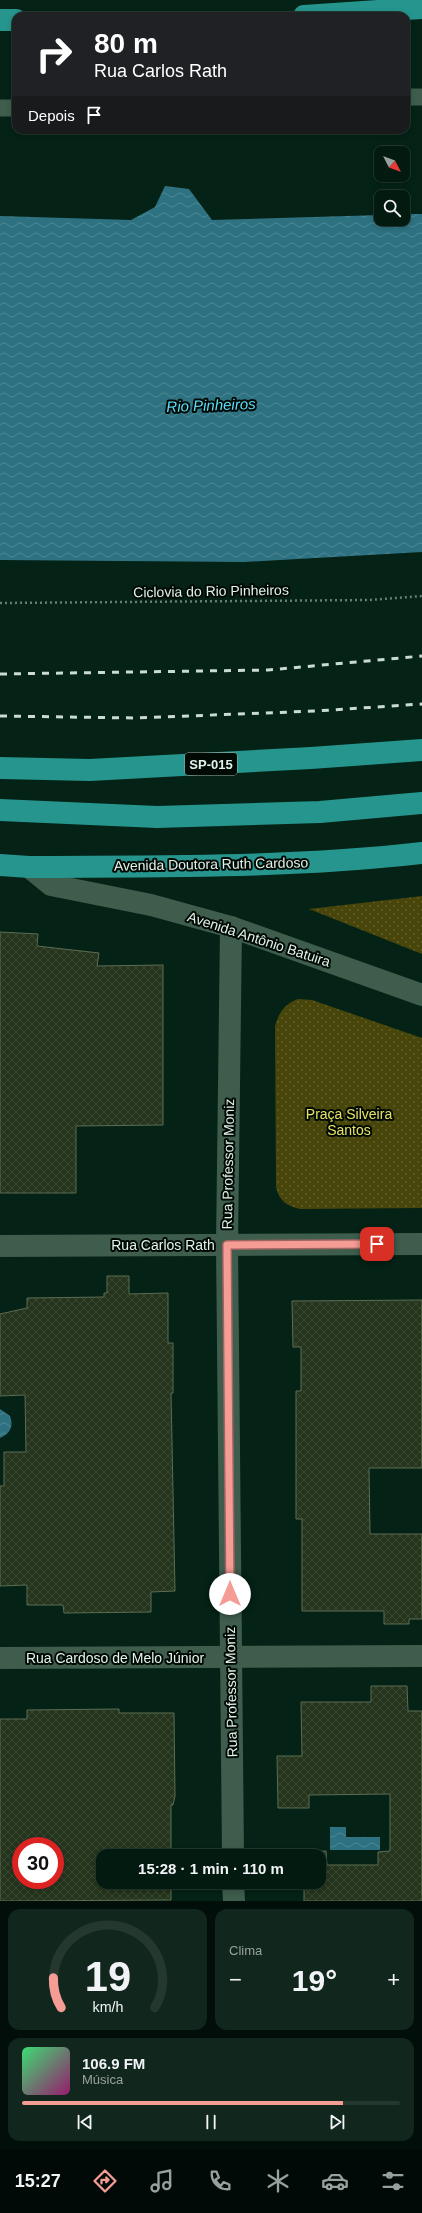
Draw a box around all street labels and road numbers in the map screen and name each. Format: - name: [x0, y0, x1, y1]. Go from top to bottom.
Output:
- street label: Ciclovia do Rio Pinheiros: [133, 582, 289, 600]
- road number: SP-015: [185, 753, 237, 775]
- street label: Avenida Doutora Ruth Cardoso: [114, 854, 308, 874]
- street label: Avenida Antônio Batuira: [186, 908, 333, 970]
- street label: Rua Professor Moniz: [219, 1099, 237, 1229]
- street label: Rua Carlos Rath: [111, 1237, 215, 1253]
- street label: Rua Professor Moniz: [222, 1627, 240, 1757]
- street label: Rua Cardoso de Melo Júnior: [26, 1650, 204, 1666]

